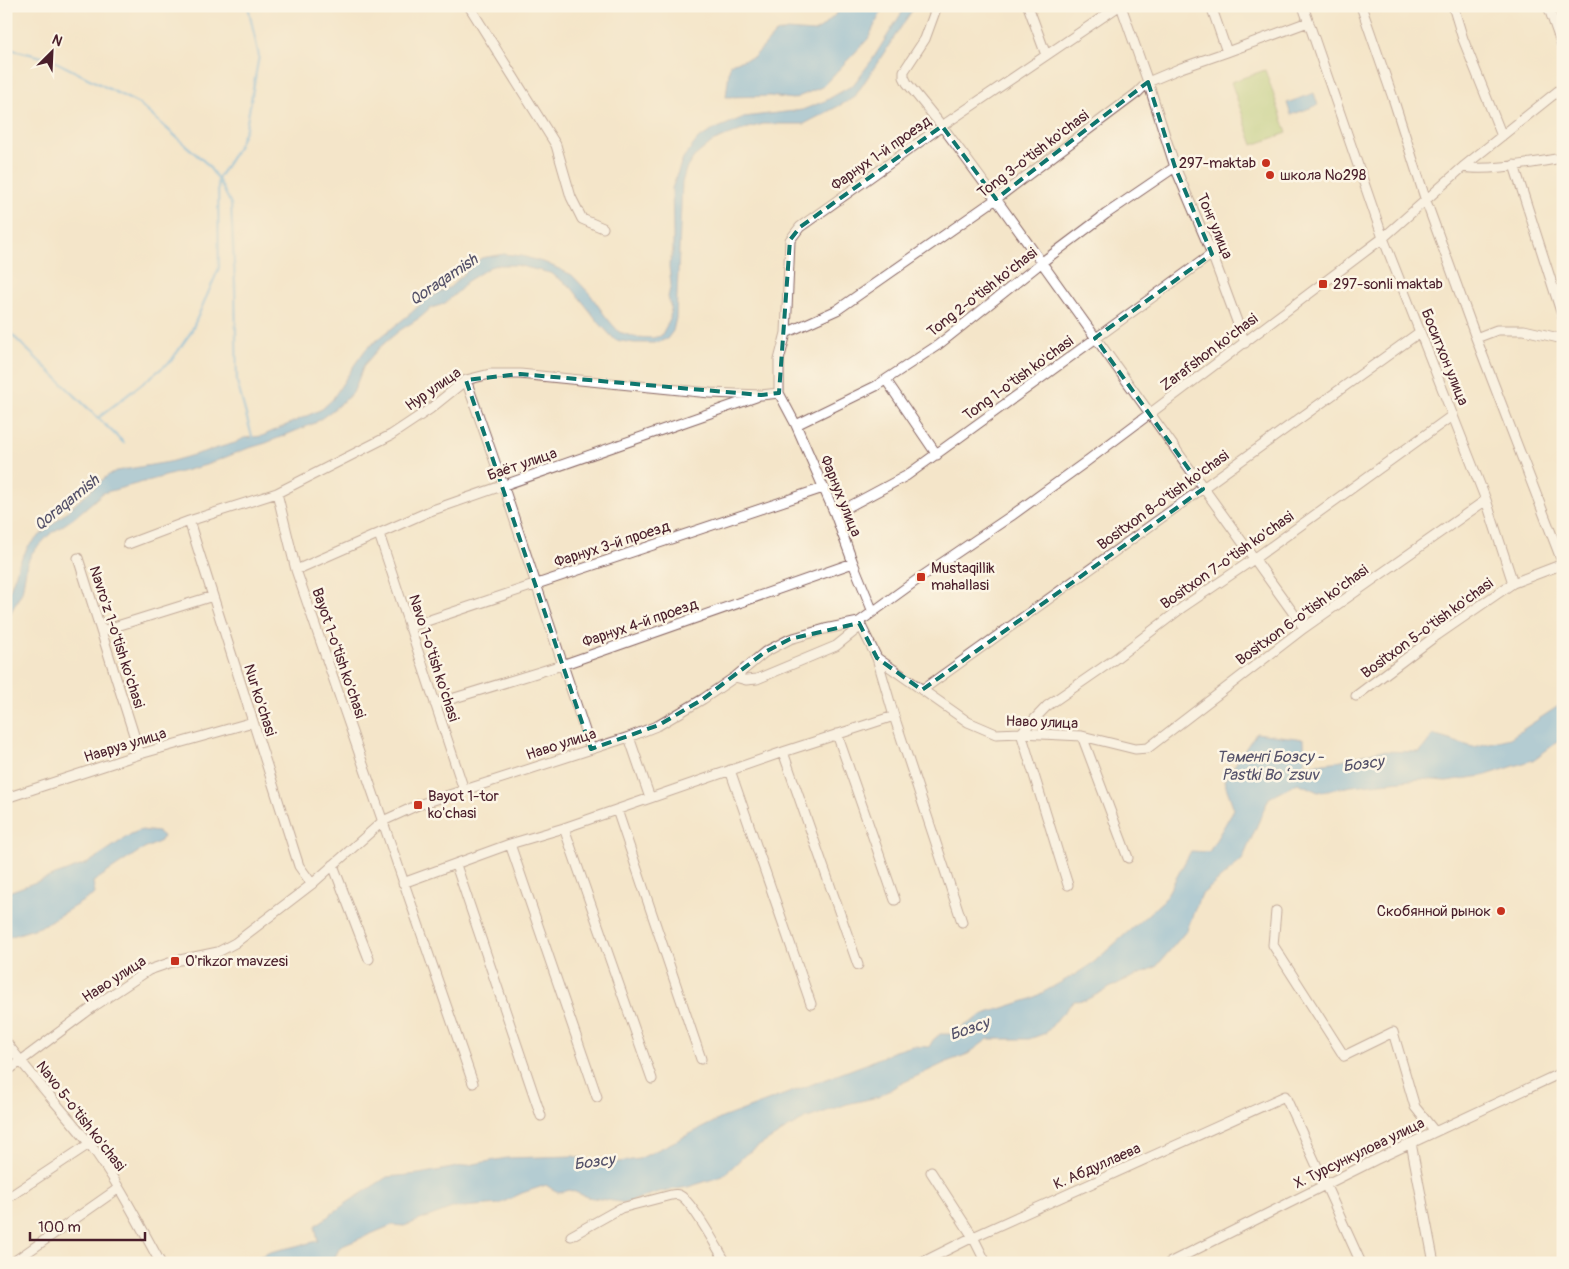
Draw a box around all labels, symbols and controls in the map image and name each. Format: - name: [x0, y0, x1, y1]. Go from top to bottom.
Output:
- north arrow: [28, 28, 78, 78]
- text: N: [49, 31, 65, 50]
- street label: Tong 3-o'tish ko'chasi: [974, 106, 1093, 203]
- street label: Фарнух 1-й проезд: [828, 112, 935, 195]
- place label: 297-maktab: [1179, 154, 1256, 173]
- marker: 297-maktab: [1260, 157, 1272, 169]
- place label: школа №298: [1280, 166, 1367, 185]
- marker: школа №298: [1264, 169, 1276, 181]
- street label: Тонг улица: [1192, 190, 1237, 262]
- street label: Tong 2-o'tish ko'chasi: [923, 243, 1041, 341]
- water label: Qoraqamish: [406, 249, 483, 310]
- place label: 297-sonli maktab: [1333, 275, 1443, 294]
- marker: 297-sonli maktab: [1317, 278, 1329, 290]
- street label: Боситхон улица: [1417, 306, 1473, 408]
- street label: Zarafshon ko'chasi: [1157, 309, 1262, 395]
- street label: Tong 1-o'tish ko'chasi: [959, 332, 1078, 425]
- street label: Нур улица: [402, 363, 465, 415]
- street label: Баёт улица: [485, 444, 559, 485]
- street label: Bositxon 8-o'tish ko'chasi: [1094, 446, 1233, 555]
- street label: Фарнух улица: [816, 453, 865, 540]
- water label: Qoraqamish: [30, 469, 104, 535]
- street label: Bositxon 7-o'tish ko'chasi: [1157, 507, 1298, 614]
- street label: Фарнух 3-й проезд: [552, 517, 672, 572]
- place label: Mustaqillik mahallasi: [931, 559, 996, 595]
- street label: Bositxon 6-o'tish ko'chasi: [1232, 561, 1373, 670]
- street label: Navro'z 1-o'tish ko'chasi: [85, 564, 149, 711]
- marker: Mustaqillik mahallasi: [915, 571, 927, 583]
- street label: Bositxon 5-o'tish ko'chasi: [1358, 574, 1497, 683]
- street label: Bayot 1-o'tish ko'chasi: [307, 586, 370, 721]
- street label: Navo 1-o'tish ko'chasi: [404, 592, 463, 724]
- street label: Фарнух 4-й проезд: [580, 595, 700, 652]
- street label: Nur ko'chasi: [239, 662, 280, 739]
- street label: Наво улица: [1005, 712, 1079, 733]
- street label: Навруз улица: [82, 724, 169, 767]
- street label: Наво улица: [524, 724, 599, 765]
- water label: Төменгі Бозсу - Pastki Boʻzsuv: [1216, 747, 1325, 785]
- water label: Бозсу: [1342, 751, 1387, 776]
- place label: Bayot 1-tor ko'chasi: [428, 787, 500, 823]
- marker: Bayot 1-tor ko'chasi: [412, 799, 424, 811]
- place label: Скобянной рынок: [1377, 902, 1491, 921]
- marker: Скобянной рынок: [1495, 905, 1507, 917]
- street label: Наво улица: [79, 952, 150, 1007]
- place label: O'rikzor mavzesi: [185, 952, 288, 971]
- marker: O'rikzor mavzesi: [169, 955, 181, 967]
- water label: Бозсу: [947, 1012, 994, 1045]
- street label: Navo 5-o'tish ko'chasi: [32, 1057, 130, 1175]
- street label: Х. Турсункулова улица: [1291, 1114, 1428, 1193]
- street label: К. Абдуллаева: [1051, 1139, 1144, 1194]
- water label: Бозсу: [573, 1149, 618, 1174]
- scale bar: [30, 1209, 145, 1241]
- text: 100 m: [38, 1218, 81, 1237]

